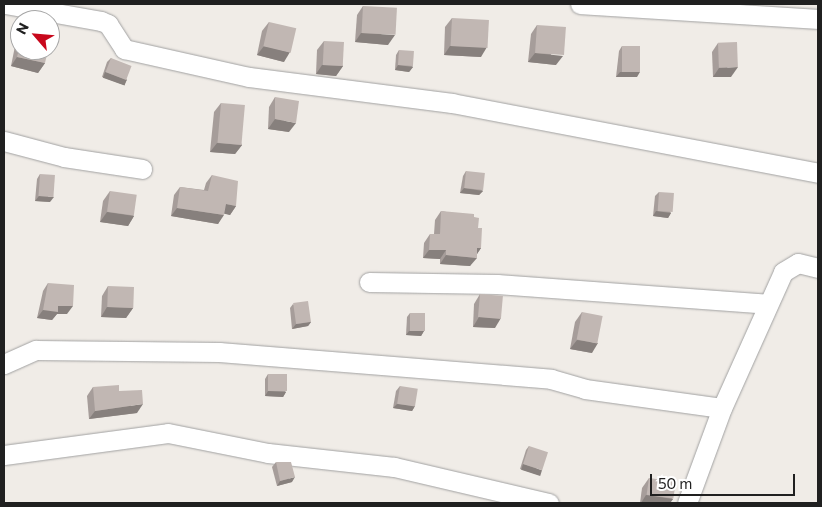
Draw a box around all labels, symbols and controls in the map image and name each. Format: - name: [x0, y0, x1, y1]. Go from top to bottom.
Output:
- north arrow: [10, 10, 60, 60]
- text: N: [12, 20, 32, 37]
- scale bar: [652, 464, 797, 496]
- text: 50 m: [658, 474, 692, 492]

